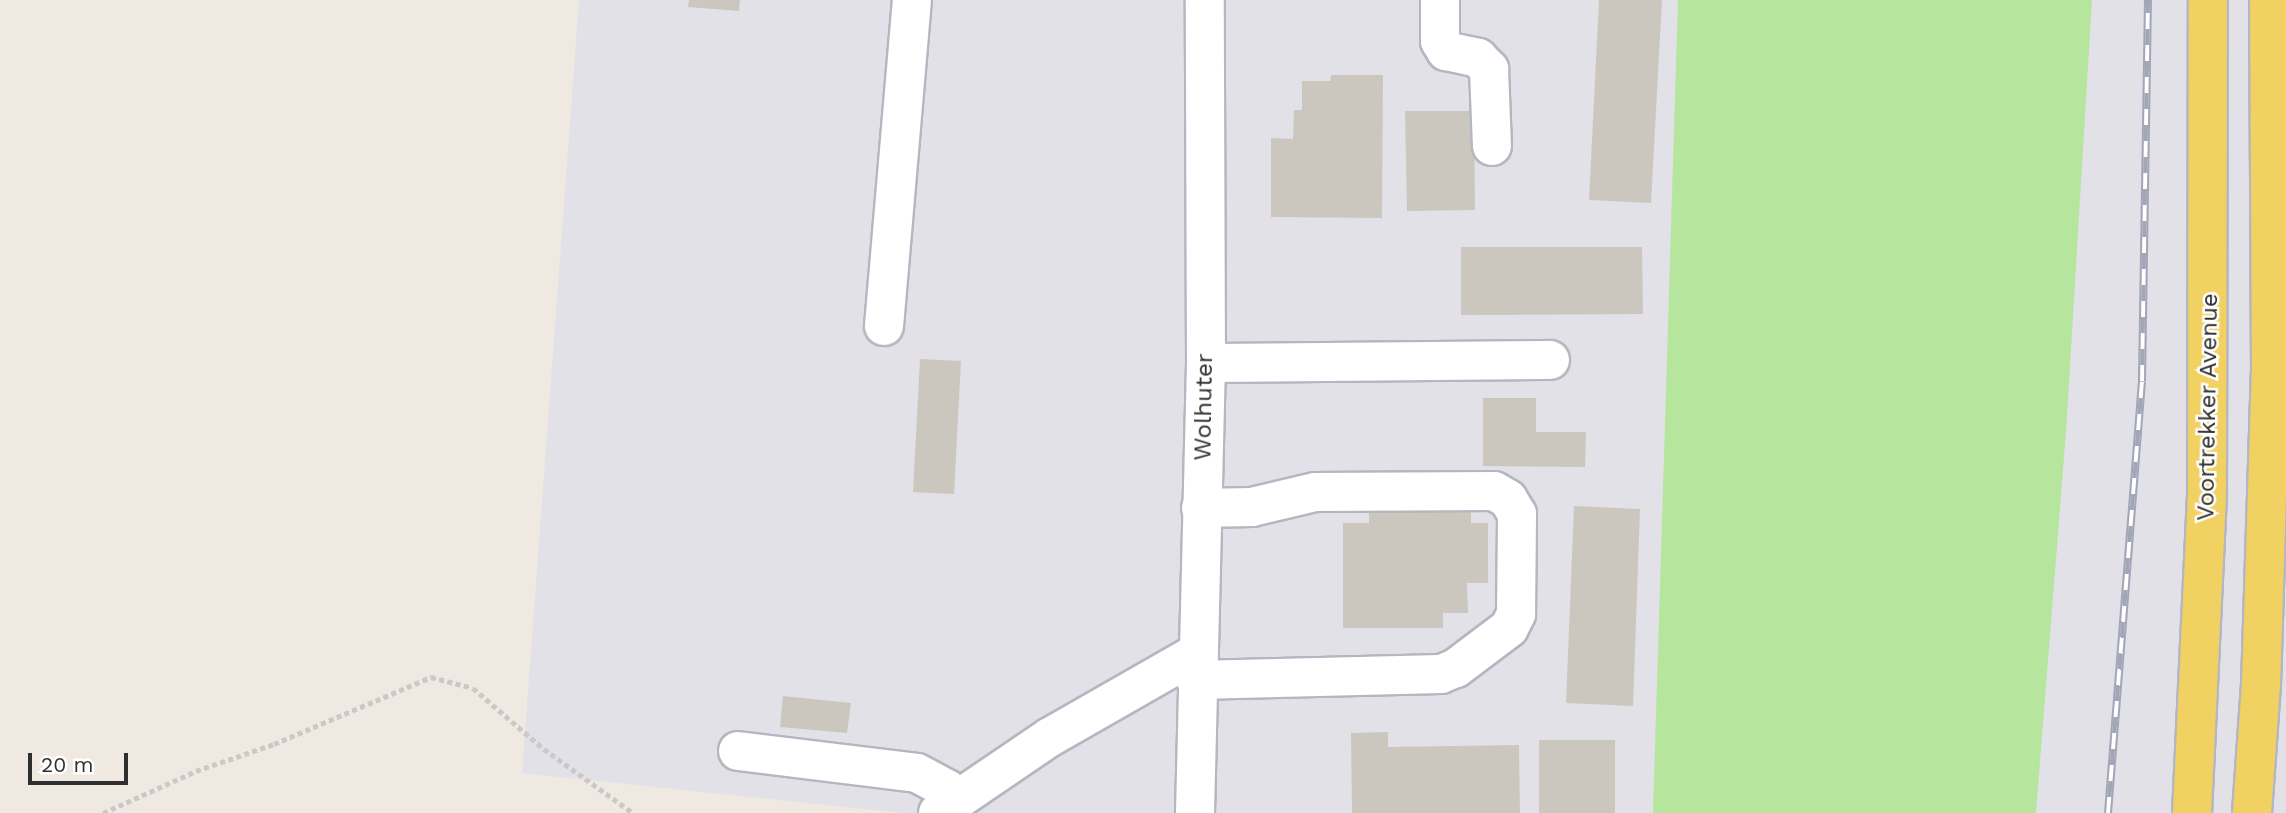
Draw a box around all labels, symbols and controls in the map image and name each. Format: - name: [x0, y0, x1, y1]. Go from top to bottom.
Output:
- street label: Voortrekker Avenue: [2192, 292, 2224, 522]
- street label: Wolhuter: [1189, 353, 1219, 461]
- scale bar: [32, 740, 131, 784]
- text: 20 m: [41, 752, 93, 777]

